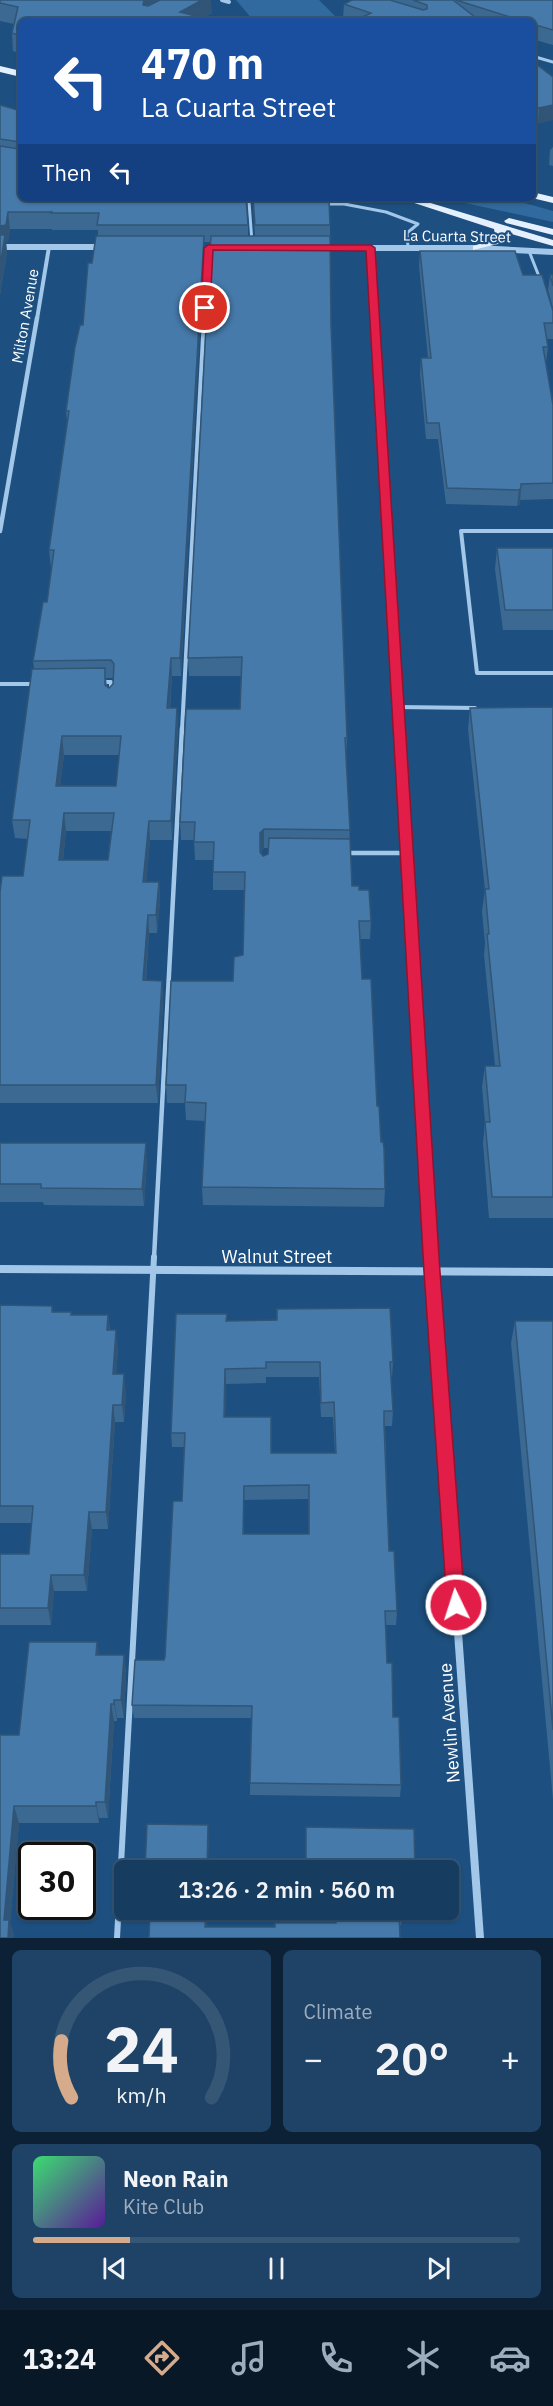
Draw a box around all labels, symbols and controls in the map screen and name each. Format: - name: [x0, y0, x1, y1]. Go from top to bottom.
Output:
- text: 470 m: [141, 36, 264, 91]
- icon: left: [42, 42, 120, 120]
- text: La Cuarta Street: [141, 89, 336, 124]
- icon: left: [104, 156, 137, 189]
- text: Then: [42, 158, 92, 187]
- street label: La Cuarta Street: [403, 226, 511, 246]
- street label: Milton Avenue: [7, 267, 43, 365]
- pin: [179, 282, 230, 333]
- icon: arrive: [188, 291, 221, 324]
- street label: Walnut Street: [222, 1245, 332, 1268]
- position arrow: [424, 1573, 488, 1637]
- street label: Newlin Avenue: [433, 1662, 465, 1784]
- speed limit sign: 30: [18, 1842, 96, 1920]
- text: 13:26 · 2 min · 560 m: [178, 1875, 395, 1904]
- text: Climate: [304, 1998, 372, 2025]
- text: 24: [104, 2008, 179, 2089]
- text: 20°: [374, 2029, 449, 2087]
- text: −: [304, 2037, 323, 2080]
- text: +: [500, 2037, 520, 2080]
- text: km/h: [116, 2081, 166, 2109]
- text: Neon Rain: [123, 2164, 229, 2193]
- text: Kite Club: [123, 2193, 204, 2220]
- icon: previous: [98, 2252, 131, 2285]
- icon: pause: [260, 2252, 293, 2285]
- icon: next: [422, 2252, 455, 2285]
- icon: directions: [141, 2337, 183, 2379]
- icon: music: [228, 2337, 270, 2379]
- icon: phone: [315, 2337, 357, 2379]
- icon: climate: [402, 2337, 444, 2379]
- icon: car: [489, 2337, 531, 2379]
- text: 13:24: [22, 2341, 96, 2376]

